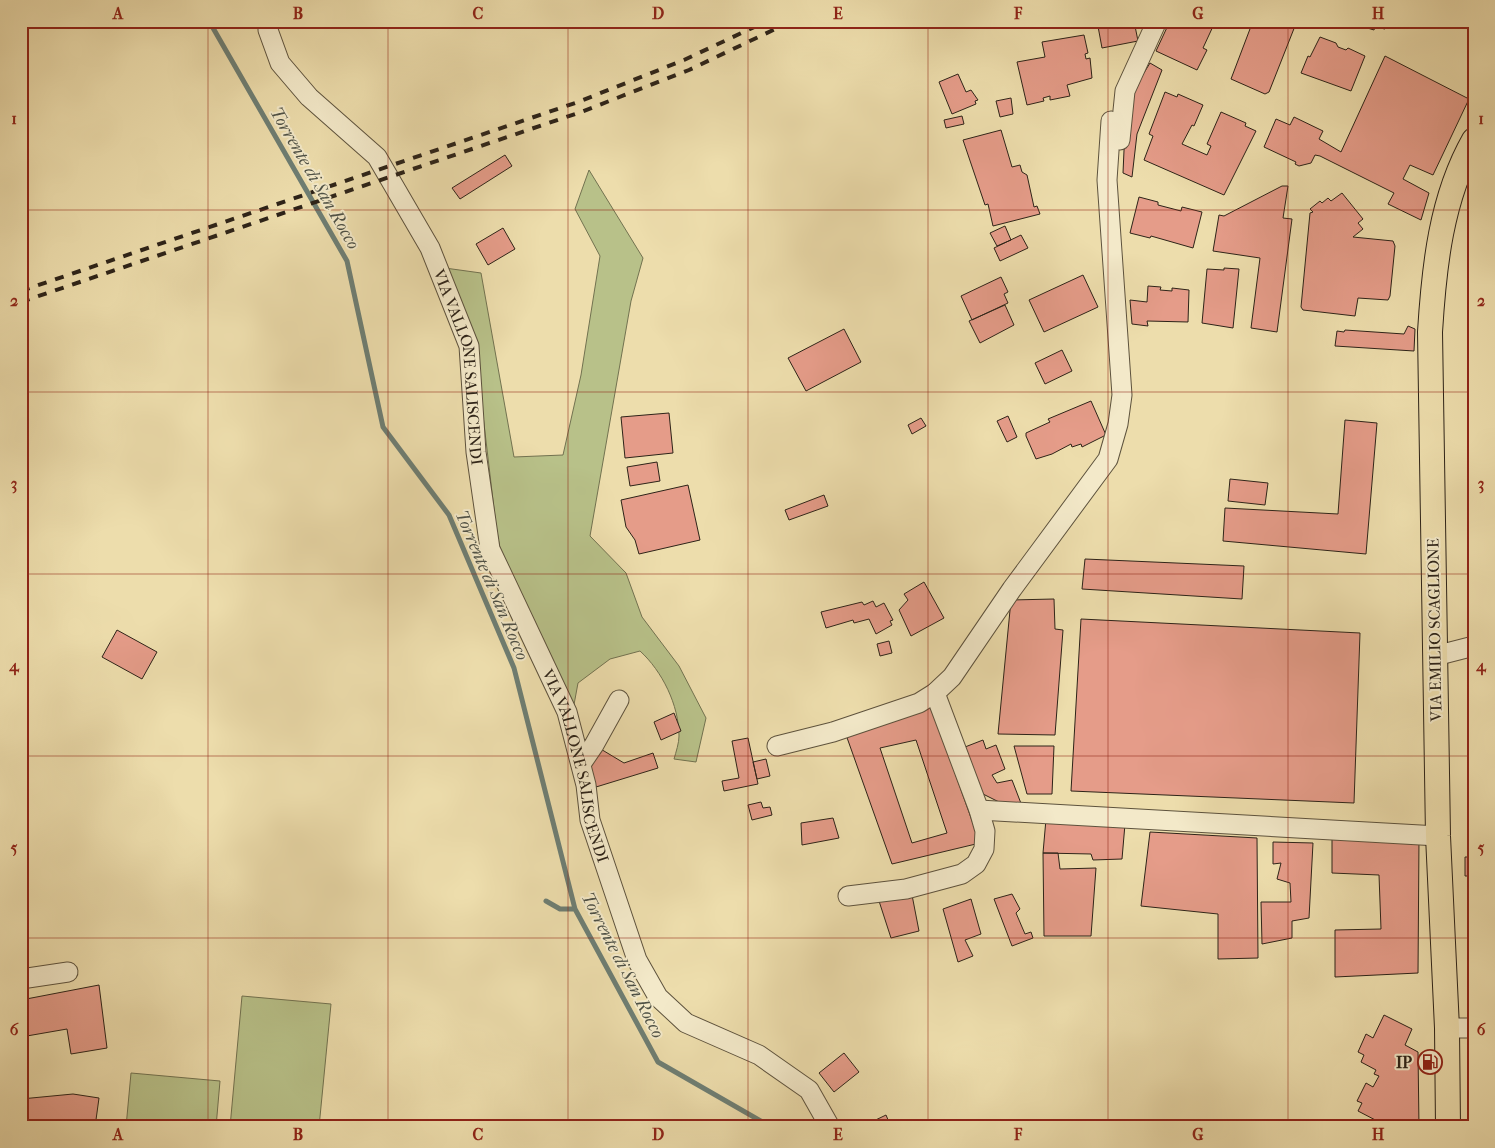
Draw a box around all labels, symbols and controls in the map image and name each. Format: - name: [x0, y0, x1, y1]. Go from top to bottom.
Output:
- text: A: [112, 4, 124, 23]
- text: B: [293, 4, 303, 23]
- text: C: [473, 4, 484, 23]
- text: D: [652, 4, 664, 23]
- text: E: [833, 4, 843, 23]
- text: F: [1013, 4, 1023, 23]
- text: G: [1192, 4, 1204, 23]
- text: H: [1372, 4, 1385, 23]
- water label: Torrente di San Rocco: [265, 103, 364, 253]
- text: 1: [11, 109, 17, 128]
- text: 1: [1478, 109, 1484, 128]
- street label: VIA VALLONE SALISCENDI: [429, 266, 487, 466]
- text: 2: [10, 291, 18, 310]
- text: 2: [1477, 291, 1485, 310]
- text: 3: [11, 474, 17, 494]
- text: 3: [1478, 474, 1484, 494]
- water label: Torrente di San Rocco: [450, 507, 533, 663]
- street label: VIA EMILIO SCAGLIONE: [1423, 538, 1446, 723]
- text: 4: [8, 656, 20, 676]
- text: 4: [1475, 656, 1487, 676]
- street label: VIA VALLONE SALISCENDI: [538, 665, 613, 865]
- text: 5: [11, 838, 18, 857]
- text: 5: [1478, 838, 1485, 857]
- water label: Torrente di San Rocco: [577, 889, 668, 1042]
- text: 6: [10, 1020, 19, 1039]
- text: 6: [1477, 1020, 1486, 1039]
- fuel station icon: IP: [1417, 1049, 1443, 1075]
- place label: IP: [1396, 1053, 1412, 1072]
- text: A: [112, 1125, 124, 1144]
- text: B: [293, 1125, 303, 1144]
- text: C: [473, 1125, 484, 1144]
- text: D: [652, 1125, 664, 1144]
- text: E: [833, 1125, 843, 1144]
- text: F: [1013, 1125, 1023, 1144]
- text: G: [1192, 1125, 1204, 1144]
- text: H: [1372, 1125, 1385, 1144]

